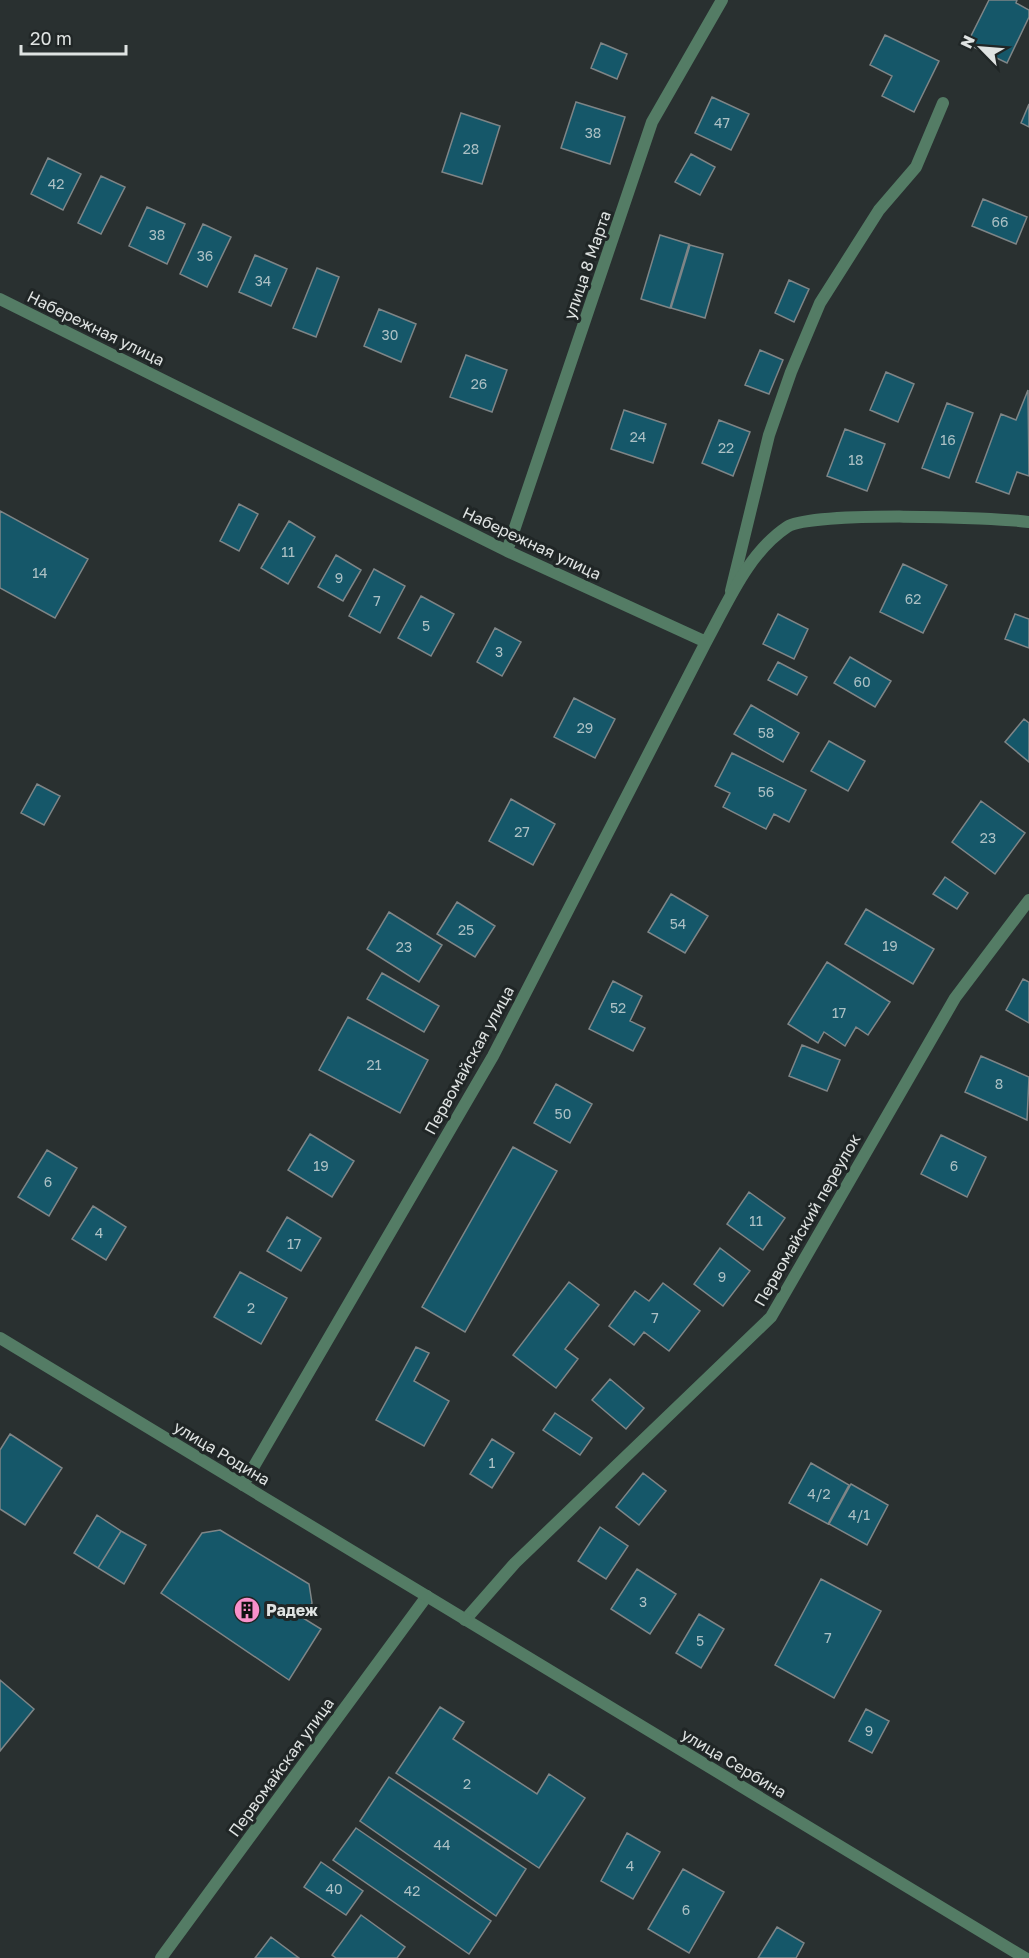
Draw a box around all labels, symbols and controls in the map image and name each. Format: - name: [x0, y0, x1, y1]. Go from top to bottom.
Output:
- scale bar: [21, 18, 126, 56]
- north arrow: [951, 18, 1011, 78]
- text: 20 m: [30, 27, 72, 49]
- text: N: [956, 32, 979, 51]
- house number: 47: [714, 114, 730, 131]
- house number: 38: [585, 124, 601, 141]
- house number: 28: [463, 140, 479, 157]
- house number: 42: [48, 175, 64, 192]
- street label: улица 8 Марта: [559, 208, 615, 322]
- house number: 66: [992, 213, 1008, 230]
- house number: 38: [149, 226, 165, 243]
- house number: 36: [197, 247, 213, 264]
- house number: 34: [255, 272, 271, 289]
- street label: Набережная улица: [24, 286, 168, 370]
- house number: 30: [382, 326, 398, 343]
- house number: 26: [471, 375, 487, 392]
- house number: 24: [630, 428, 646, 445]
- house number: 16: [940, 431, 956, 448]
- house number: 22: [718, 439, 734, 456]
- house number: 18: [848, 451, 864, 468]
- street label: Набережная улица: [460, 502, 604, 584]
- house number: 11: [281, 543, 295, 560]
- house number: 14: [32, 564, 48, 581]
- house number: 9: [335, 569, 343, 586]
- house number: 62: [905, 590, 921, 607]
- house number: 7: [373, 592, 381, 609]
- house number: 5: [422, 617, 430, 634]
- house number: 3: [495, 643, 503, 660]
- house number: 60: [853, 673, 871, 690]
- house number: 29: [577, 719, 593, 736]
- house number: 58: [758, 724, 774, 741]
- house number: 56: [758, 783, 774, 800]
- house number: 27: [514, 823, 530, 840]
- house number: 23: [980, 829, 996, 846]
- house number: 54: [670, 915, 686, 932]
- house number: 25: [458, 921, 474, 938]
- house number: 19: [882, 937, 898, 954]
- house number: 23: [396, 938, 412, 955]
- street label: Первомайская улица: [420, 982, 518, 1138]
- house number: 52: [610, 999, 626, 1016]
- house number: 17: [832, 1004, 846, 1021]
- house number: 21: [367, 1056, 382, 1073]
- house number: 8: [995, 1075, 1003, 1092]
- house number: 50: [555, 1105, 571, 1122]
- street label: Первомайский переулок: [749, 1130, 865, 1310]
- house number: 19: [313, 1157, 329, 1174]
- house number: 6: [950, 1157, 958, 1174]
- house number: 6: [44, 1173, 52, 1190]
- house number: 11: [749, 1212, 763, 1229]
- house number: 4: [95, 1224, 103, 1241]
- house number: 17: [287, 1235, 301, 1252]
- house number: 9: [718, 1268, 726, 1285]
- house number: 2: [247, 1299, 255, 1316]
- house number: 7: [651, 1309, 659, 1326]
- street label: улица Родина: [170, 1416, 274, 1490]
- house number: 1: [489, 1454, 496, 1471]
- house number: 4/2: [807, 1485, 831, 1502]
- house number: 4/1: [848, 1506, 870, 1523]
- house number: 3: [639, 1593, 647, 1610]
- building icon: Радеж: [232, 1595, 262, 1625]
- place label: Радеж: [266, 1600, 318, 1620]
- house number: 7: [824, 1629, 832, 1646]
- house number: 5: [696, 1632, 704, 1649]
- street label: Первомайская улица: [224, 1694, 338, 1840]
- house number: 9: [865, 1722, 873, 1739]
- street label: улица Сербина: [678, 1724, 790, 1802]
- house number: 2: [463, 1775, 471, 1792]
- house number: 44: [433, 1836, 451, 1853]
- house number: 4: [626, 1857, 634, 1874]
- house number: 40: [325, 1880, 343, 1897]
- house number: 42: [404, 1882, 420, 1899]
- house number: 6: [682, 1901, 690, 1918]

